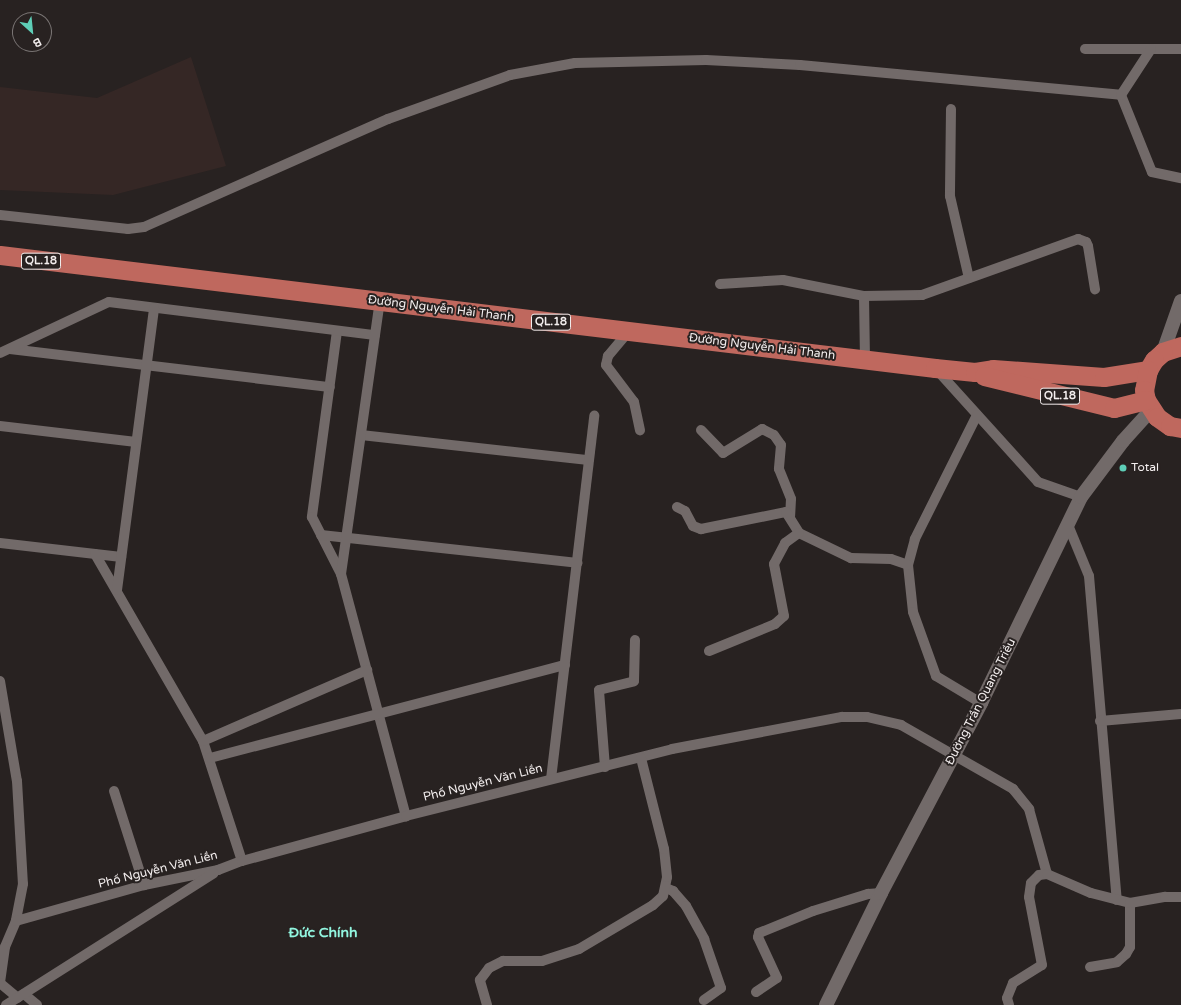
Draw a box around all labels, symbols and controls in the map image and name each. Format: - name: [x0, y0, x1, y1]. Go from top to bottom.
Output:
- north arrow: [12, 12, 52, 52]
- text: B: [31, 35, 44, 50]
- road number: QL.18: [21, 252, 61, 270]
- street label: Đường Nguyễn Hải Thanh: [367, 293, 515, 325]
- road number: QL.18: [531, 313, 571, 331]
- street label: Đường Nguyễn Hải Thanh: [688, 331, 836, 363]
- road number: QL.18: [1040, 387, 1080, 405]
- place label: Total: [1131, 461, 1159, 475]
- marker: Total: [1118, 463, 1128, 473]
- street label: Đường Trần Quang Triều: [943, 636, 1019, 768]
- street label: Phố Nguyễn Văn Liền: [422, 761, 544, 805]
- street label: Phố Nguyễn Văn Liền: [97, 848, 219, 892]
- district label: Đức Chính: [288, 925, 358, 941]

